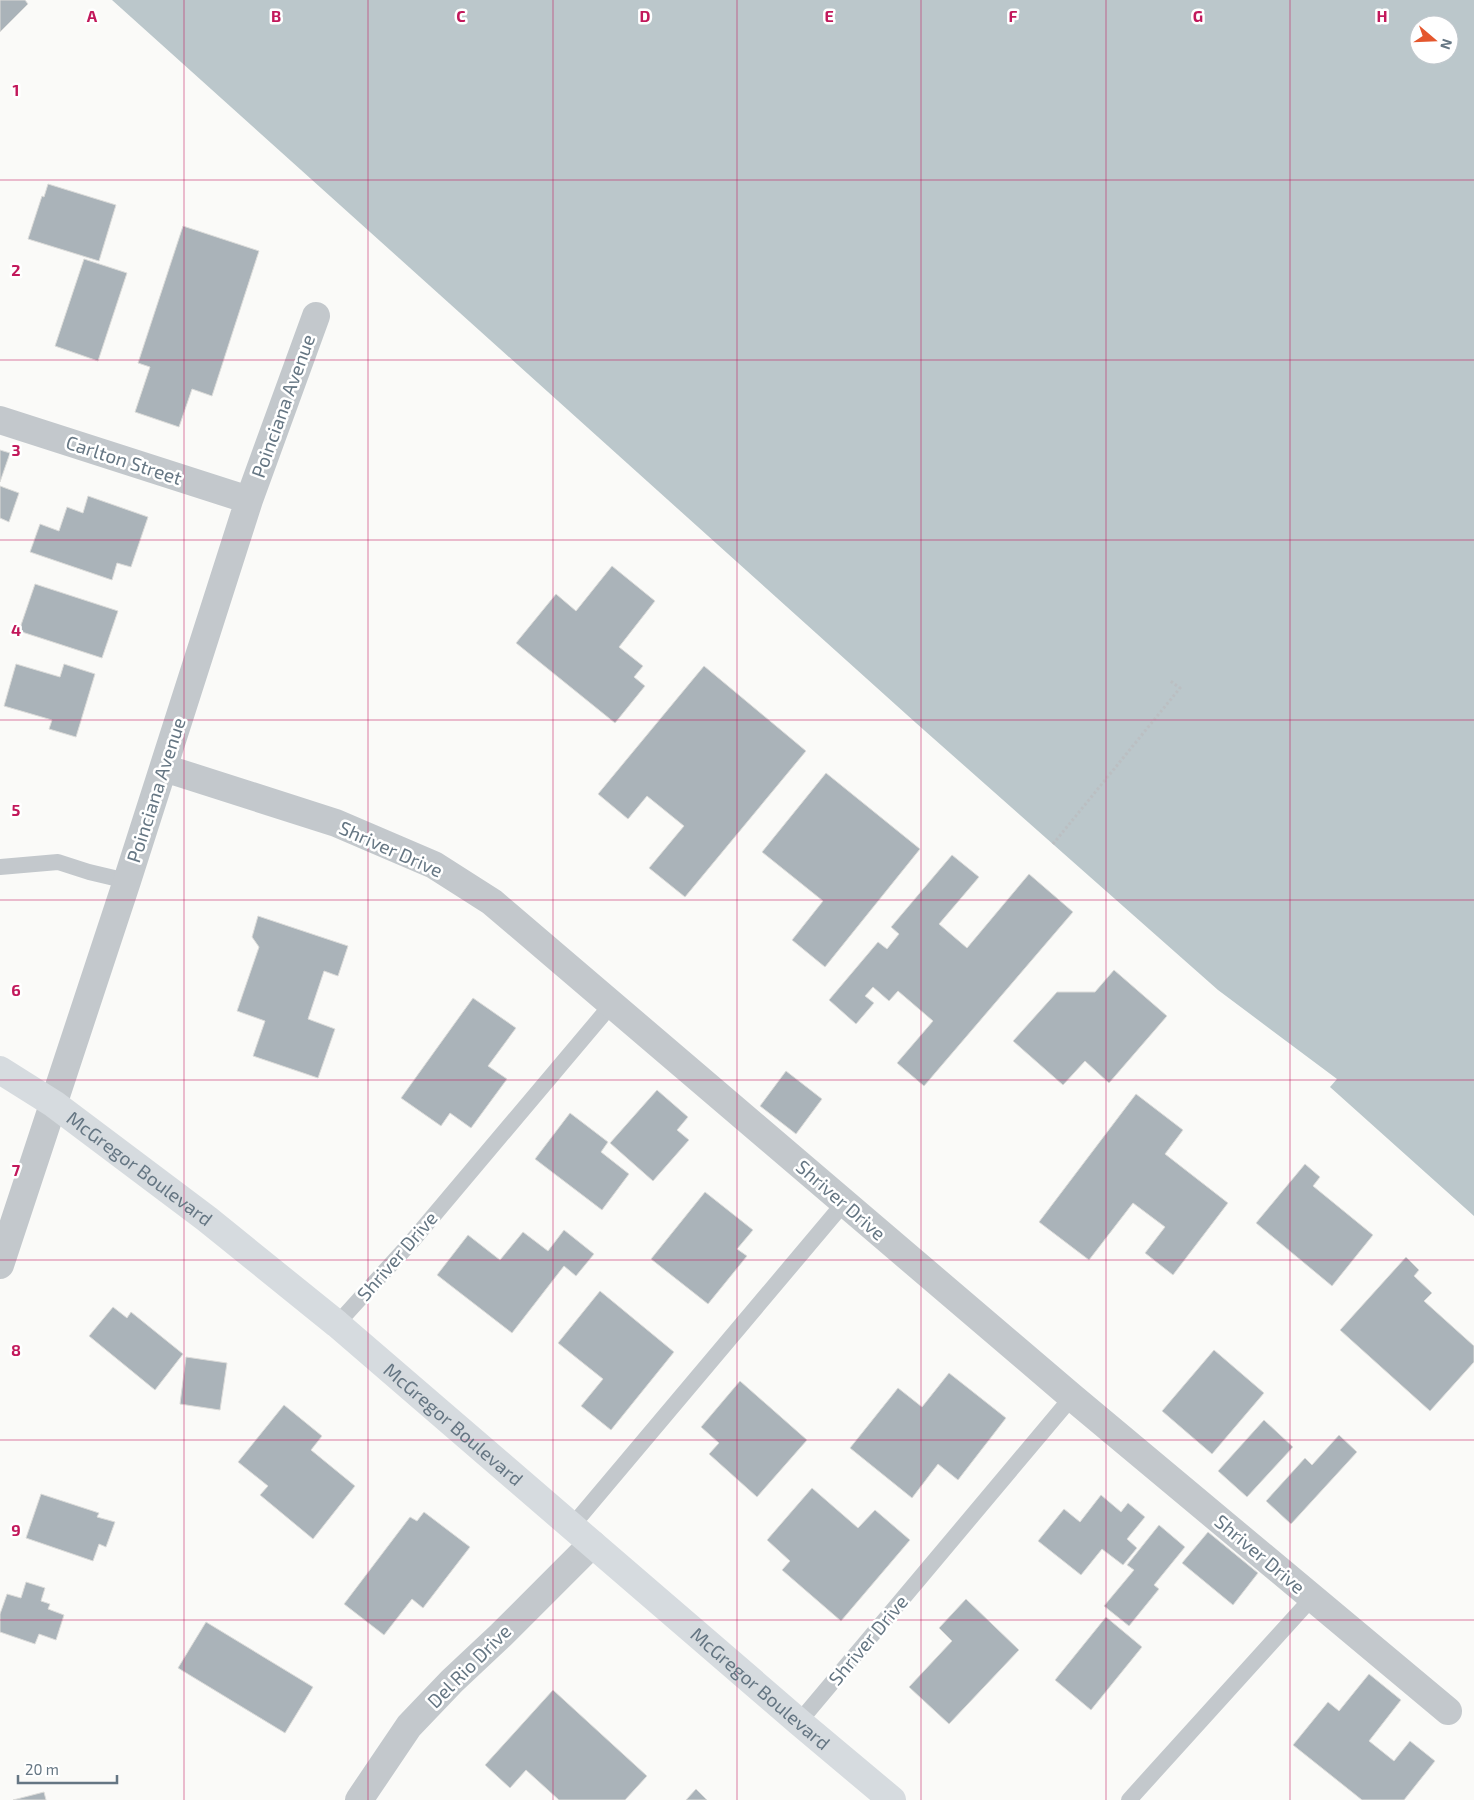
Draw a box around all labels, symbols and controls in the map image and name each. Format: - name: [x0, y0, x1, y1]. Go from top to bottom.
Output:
- text: A: [87, 6, 98, 25]
- text: B: [271, 6, 281, 25]
- text: C: [456, 6, 466, 25]
- text: D: [640, 6, 651, 25]
- text: E: [824, 6, 834, 25]
- text: F: [1009, 6, 1018, 25]
- text: G: [1193, 6, 1203, 25]
- text: H: [1376, 6, 1388, 25]
- north arrow: [1409, 15, 1459, 65]
- text: N: [1437, 37, 1456, 52]
- text: 1: [13, 80, 19, 99]
- text: 2: [11, 260, 21, 279]
- street label: Poinciana Avenue: [246, 331, 319, 481]
- street label: Carlton Street: [63, 430, 185, 489]
- text: 3: [11, 440, 21, 459]
- text: 4: [11, 620, 21, 639]
- street label: Poinciana Avenue: [121, 714, 190, 865]
- text: 5: [12, 800, 21, 819]
- street label: Shriver Drive: [336, 816, 446, 882]
- text: 6: [11, 980, 21, 999]
- street label: McGregor Boulevard: [63, 1106, 217, 1230]
- street label: Shriver Drive: [792, 1155, 891, 1245]
- text: 7: [12, 1160, 21, 1179]
- street label: Shriver Drive: [352, 1206, 442, 1305]
- text: 8: [11, 1340, 21, 1359]
- street label: McGregor Boulevard: [379, 1358, 528, 1490]
- street label: Shriver Drive: [1211, 1509, 1310, 1598]
- text: 9: [11, 1520, 21, 1539]
- street label: Shriver Drive: [823, 1590, 912, 1689]
- street label: Del Rio Drive: [422, 1619, 515, 1712]
- street label: McGregor Boulevard: [686, 1622, 835, 1754]
- scale bar: [18, 1752, 116, 1784]
- text: 20 m: [25, 1760, 59, 1778]

